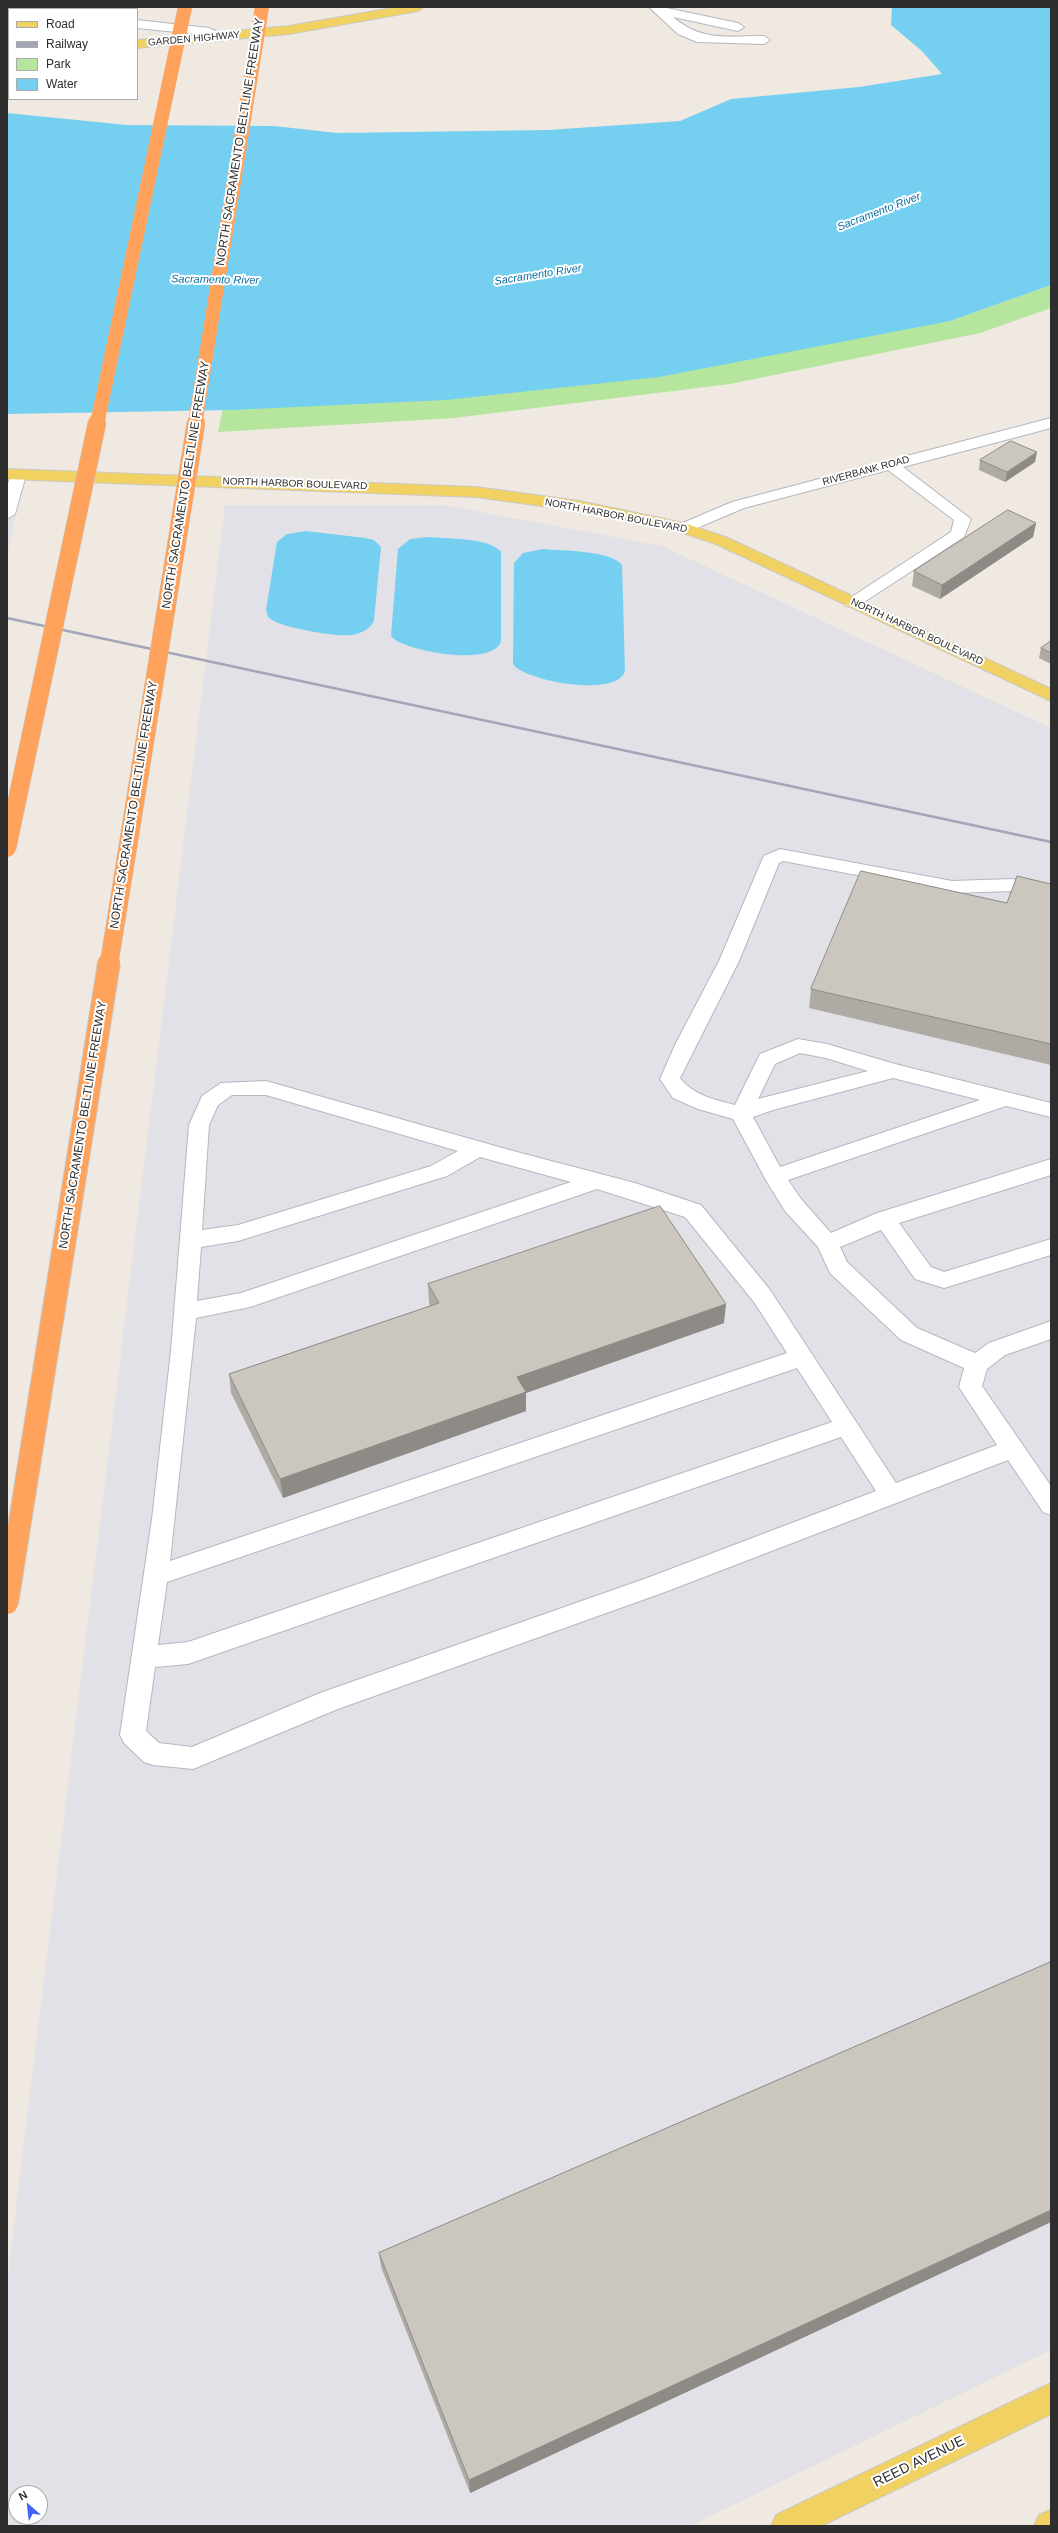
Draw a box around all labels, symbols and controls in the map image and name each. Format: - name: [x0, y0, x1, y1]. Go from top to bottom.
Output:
- legend: [8, 8, 138, 100]
- text: Road: [46, 17, 75, 31]
- street label: NORTH SACRAMENTO BELTLINE FREEWAY: [213, 17, 267, 267]
- street label: GARDEN HIGHWAY: [148, 29, 240, 49]
- text: Railway: [46, 37, 88, 51]
- text: Park: [46, 57, 71, 71]
- text: Water: [46, 77, 78, 91]
- water label: Sacramento River: [836, 190, 922, 234]
- water label: Sacramento River: [493, 262, 583, 288]
- water label: Sacramento River: [171, 273, 259, 287]
- street label: NORTH SACRAMENTO BELTLINE FREEWAY: [159, 360, 213, 610]
- street label: RIVERBANK ROAD: [821, 454, 911, 488]
- street label: NORTH HARBOR BOULEVARD: [223, 475, 367, 493]
- street label: NORTH HARBOR BOULEVARD: [544, 496, 688, 536]
- street label: NORTH HARBOR BOULEVARD: [849, 596, 985, 668]
- street label: NORTH SACRAMENTO BELTLINE FREEWAY: [107, 680, 161, 930]
- street label: NORTH SACRAMENTO BELTLINE FREEWAY: [56, 1000, 110, 1250]
- street label: REED AVENUE: [871, 2433, 967, 2491]
- north arrow: [8, 2485, 48, 2525]
- text: N: [17, 2488, 29, 2502]

